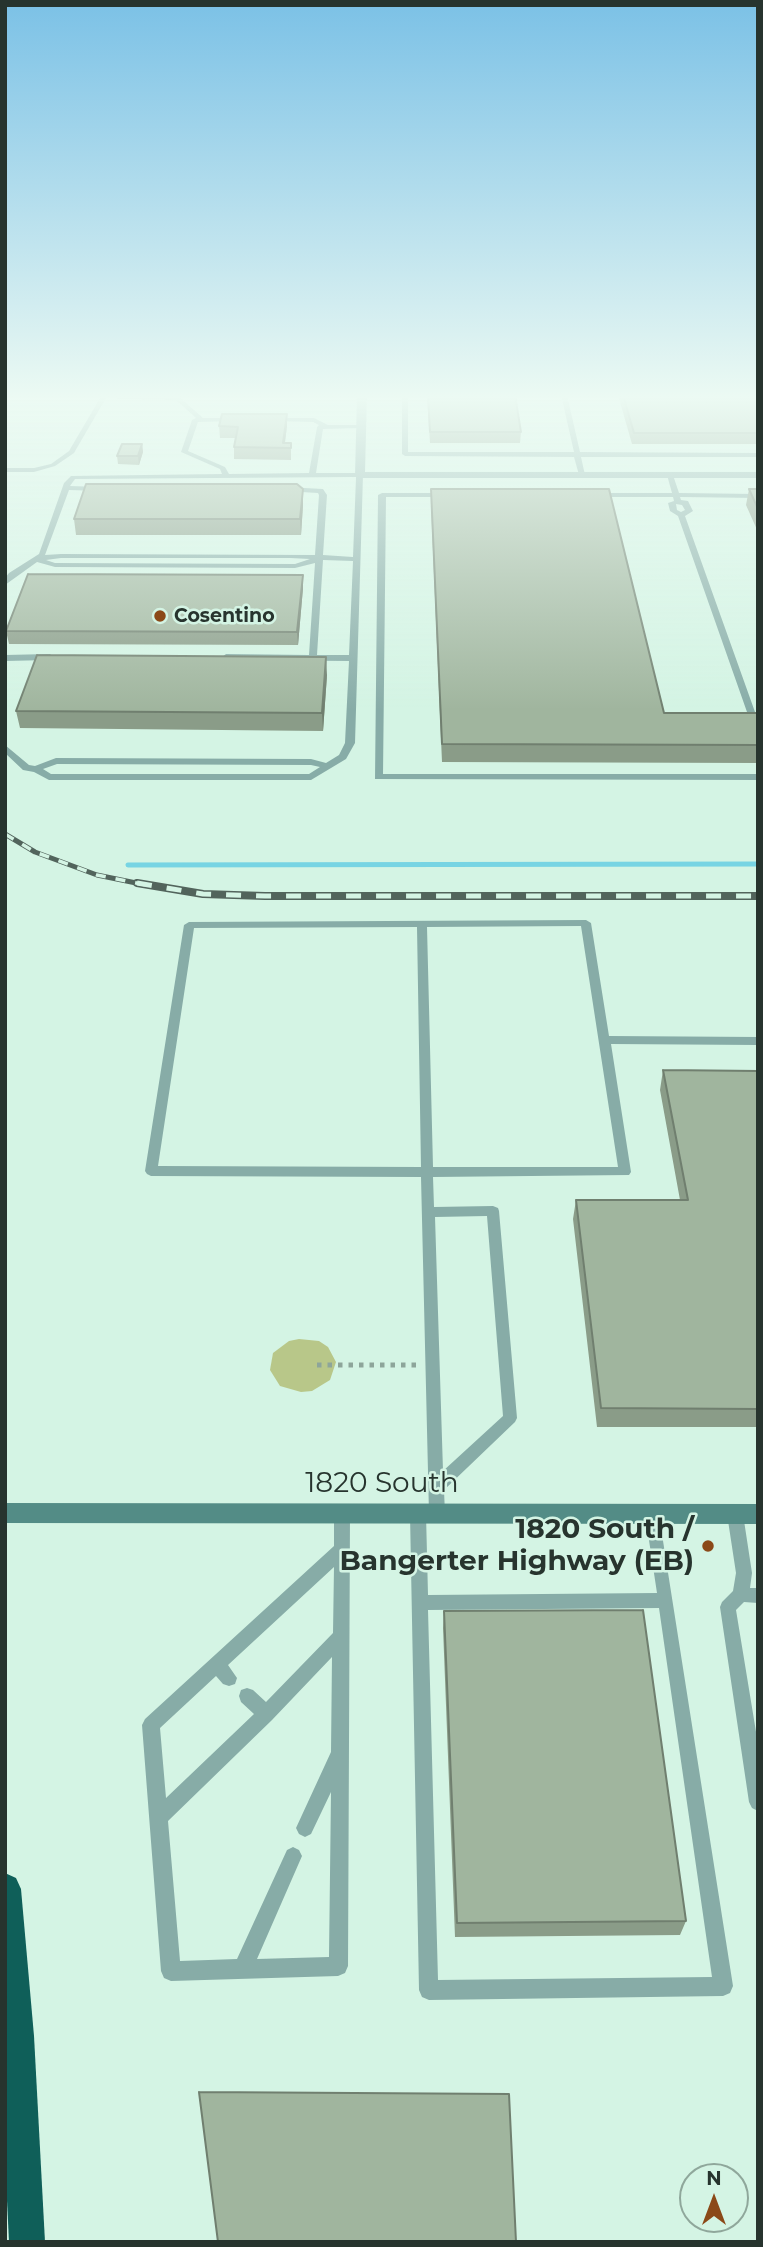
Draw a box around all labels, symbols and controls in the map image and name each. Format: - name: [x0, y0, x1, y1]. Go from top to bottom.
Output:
- place label: Cosentino: [174, 605, 275, 627]
- marker: Cosentino: [152, 608, 168, 624]
- street label: 1820 South: [305, 1467, 459, 1501]
- place label: 1820 South / Bangerter Highway (EB): [339, 1513, 694, 1579]
- marker: 1820 South / Bangerter Highway (EB): [700, 1538, 716, 1554]
- north arrow: [679, 2163, 749, 2233]
- text: N: [706, 2167, 722, 2190]

